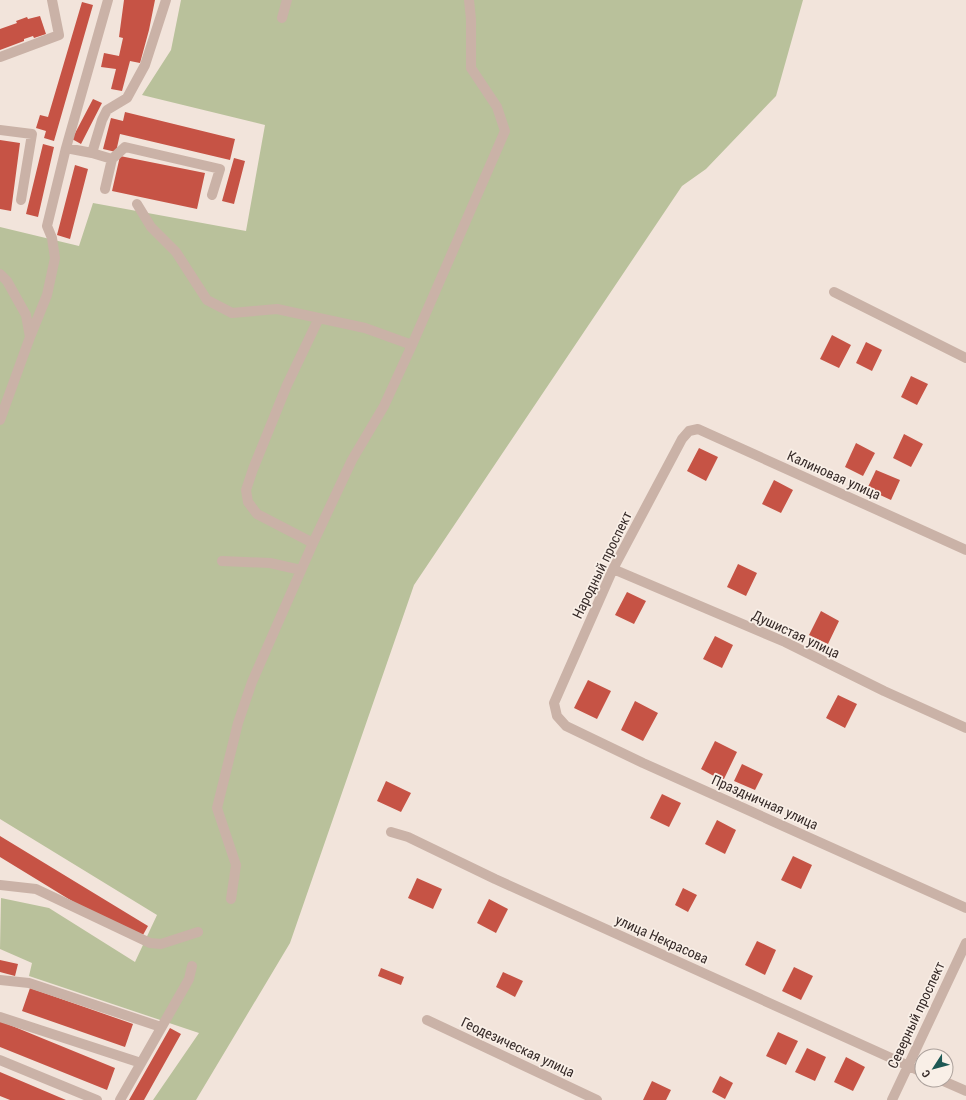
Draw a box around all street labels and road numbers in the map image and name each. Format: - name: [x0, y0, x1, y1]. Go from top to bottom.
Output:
- street label: Калиновая улица: [785, 447, 883, 503]
- street label: Народный проспект: [569, 509, 635, 621]
- street label: Душистая улица: [750, 607, 842, 661]
- street label: Праздничная улица: [709, 771, 821, 833]
- street label: улица Некрасова: [613, 911, 711, 967]
- street label: Северный проспект: [884, 959, 948, 1071]
- street label: Геодезическая улица: [459, 1014, 577, 1080]

